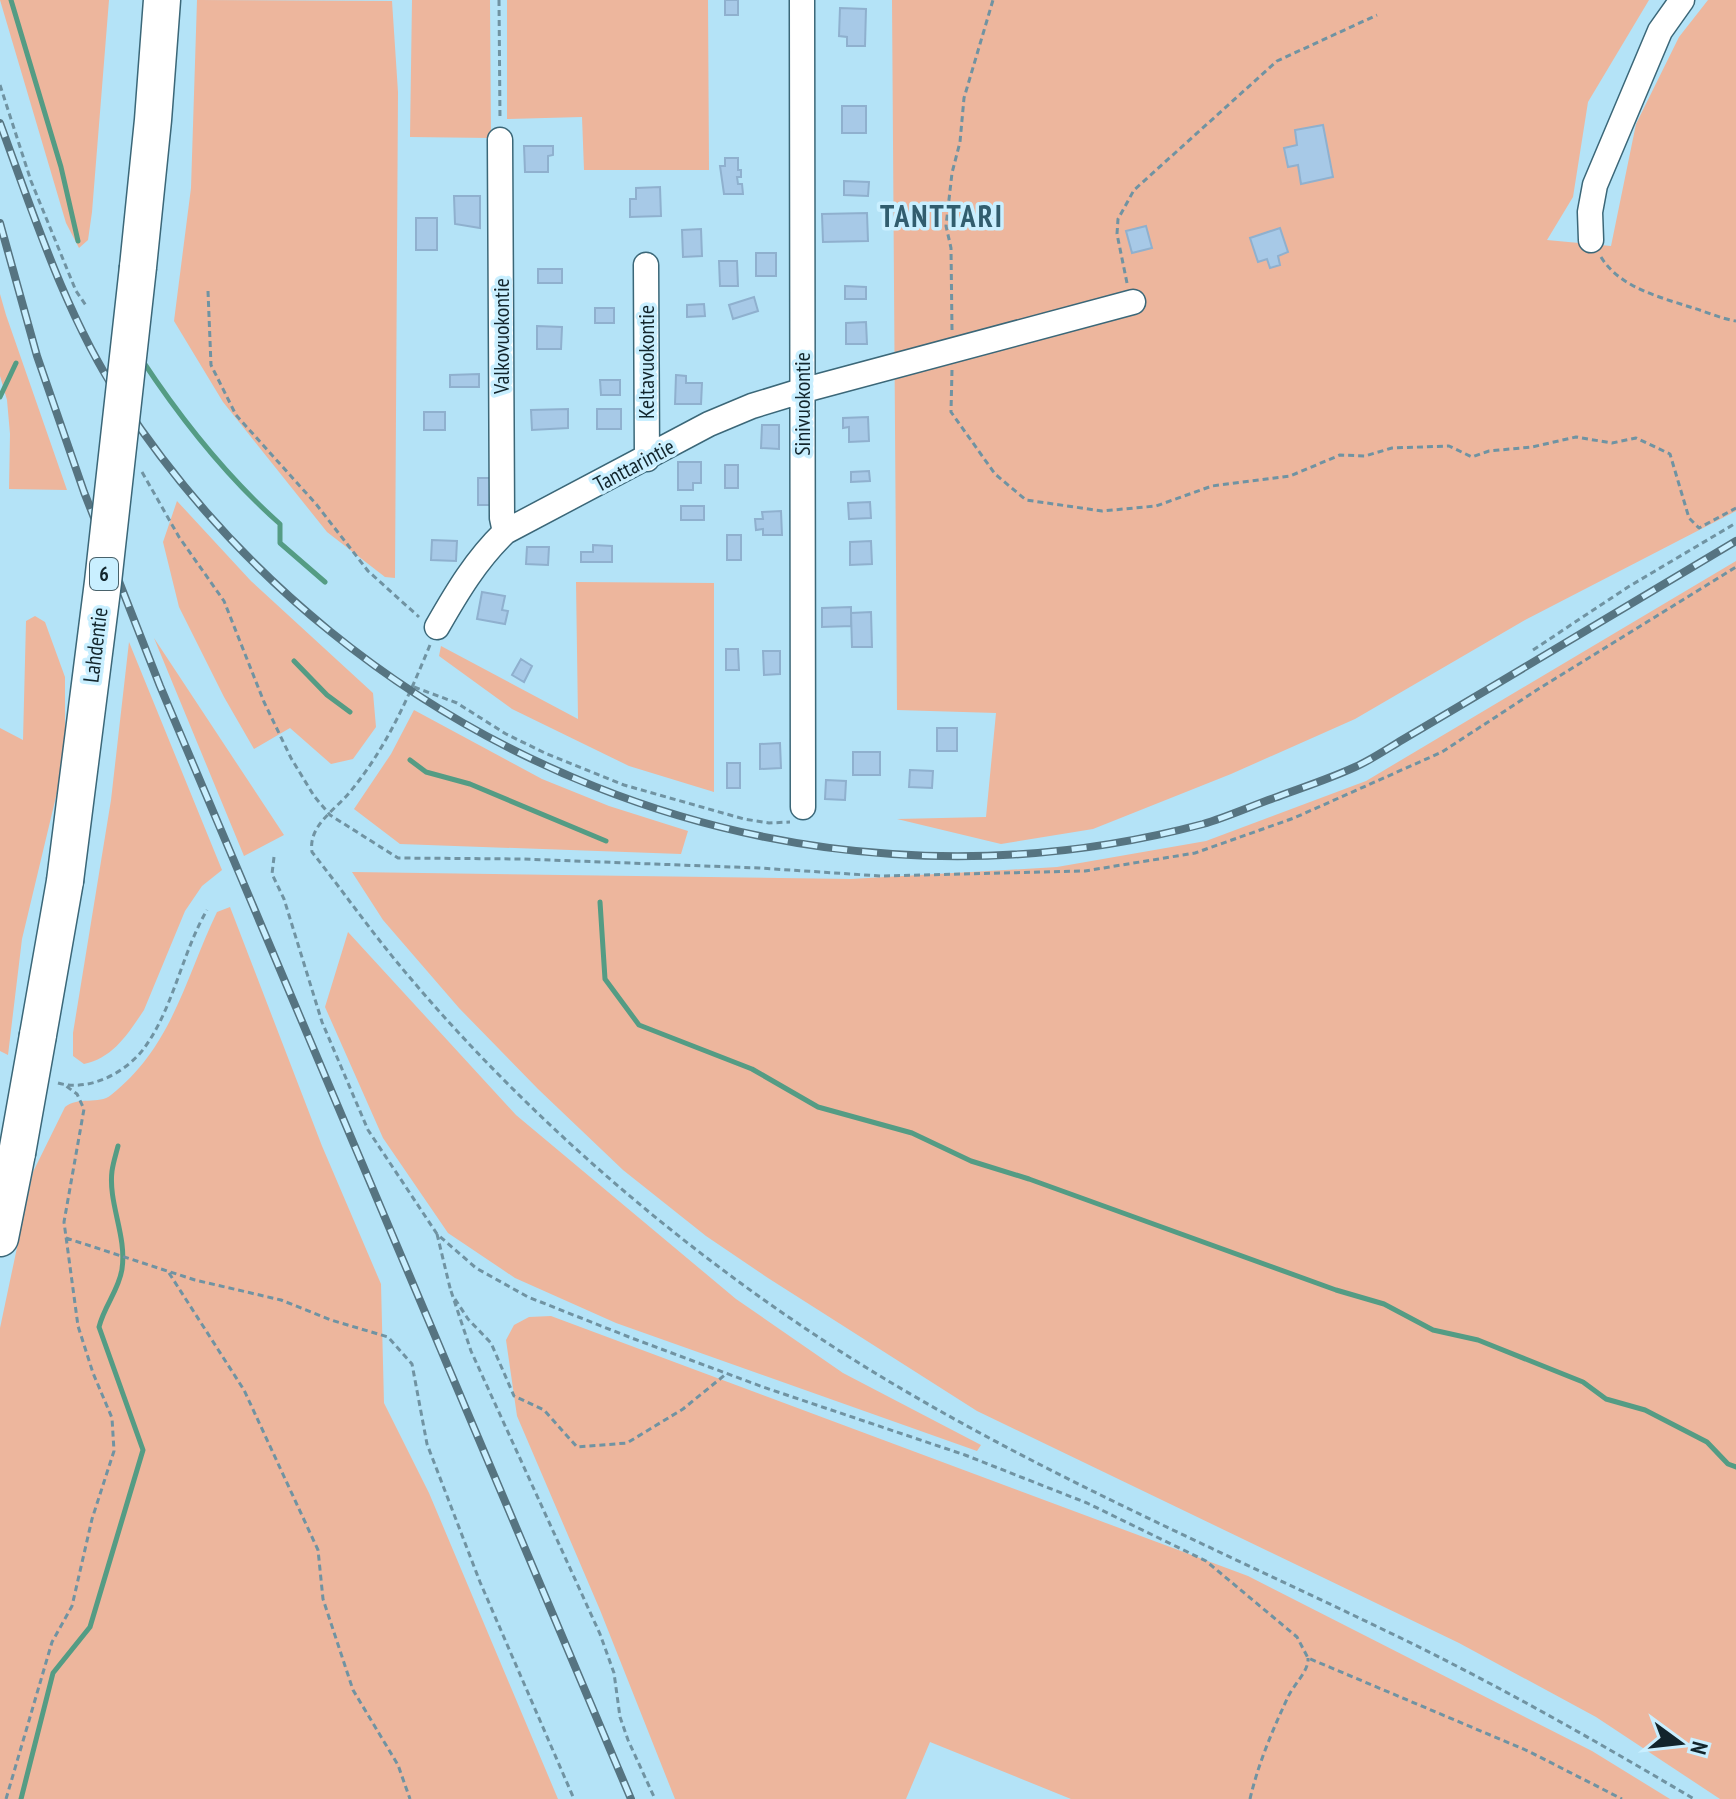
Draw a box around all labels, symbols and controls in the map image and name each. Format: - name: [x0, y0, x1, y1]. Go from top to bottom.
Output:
- district label: TANTTARI: [880, 196, 1004, 235]
- street label: Valkovuokontie: [487, 278, 515, 395]
- street label: Keltavuokontie: [632, 305, 660, 419]
- street label: Sinivuokontie: [788, 352, 816, 456]
- street label: Tanttarintie: [589, 432, 679, 498]
- road number: 6: [90, 558, 118, 590]
- street label: Lahdentie: [77, 606, 113, 684]
- north arrow: [1640, 1703, 1720, 1783]
- text: N: [1684, 1739, 1714, 1758]

